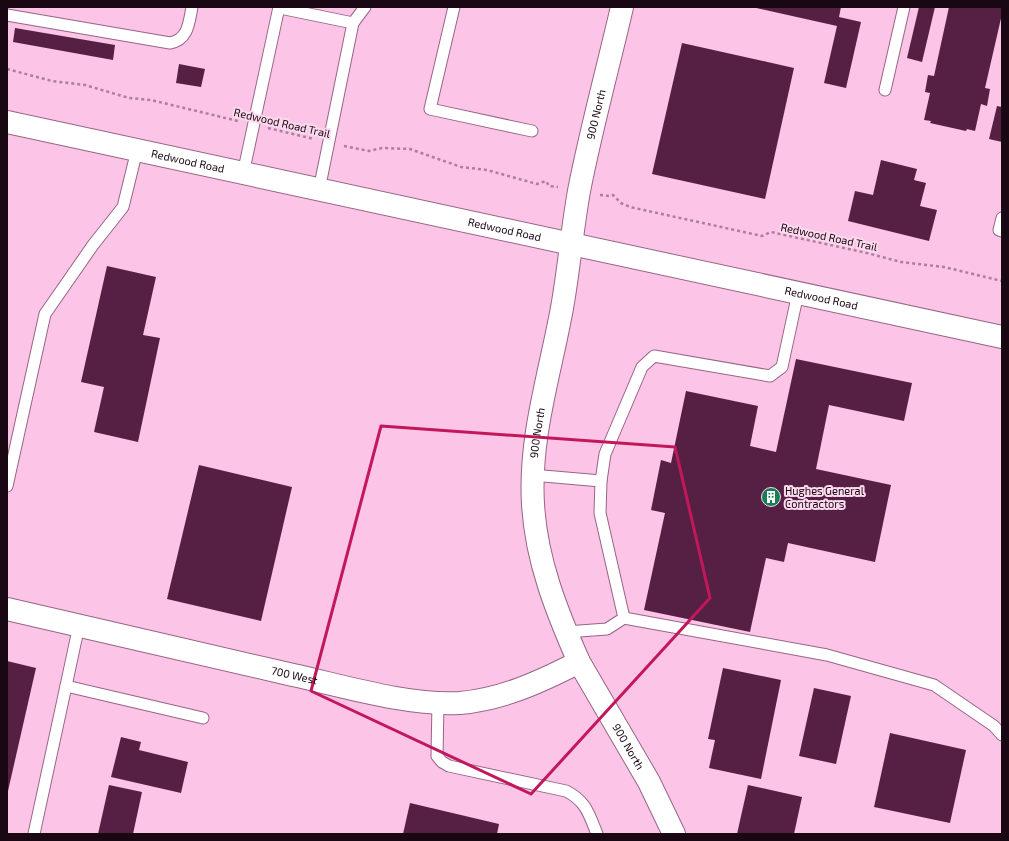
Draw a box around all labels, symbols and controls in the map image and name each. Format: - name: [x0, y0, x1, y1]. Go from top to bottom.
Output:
- street label: 900 North: [583, 88, 608, 141]
- street label: Redwood Road Trail: [233, 105, 332, 140]
- street label: Redwood Road: [150, 146, 226, 175]
- street label: Redwood Road: [467, 215, 542, 243]
- street label: Redwood Road Trail: [780, 220, 879, 253]
- street label: Redwood Road: [783, 283, 859, 312]
- street label: 900 North: [527, 406, 547, 459]
- place label: Hughes General Contractors: [785, 484, 865, 510]
- building icon: Hughes General Contractors: [760, 486, 782, 508]
- street label: 700 West: [270, 663, 319, 686]
- street label: 900 North: [610, 721, 647, 772]

